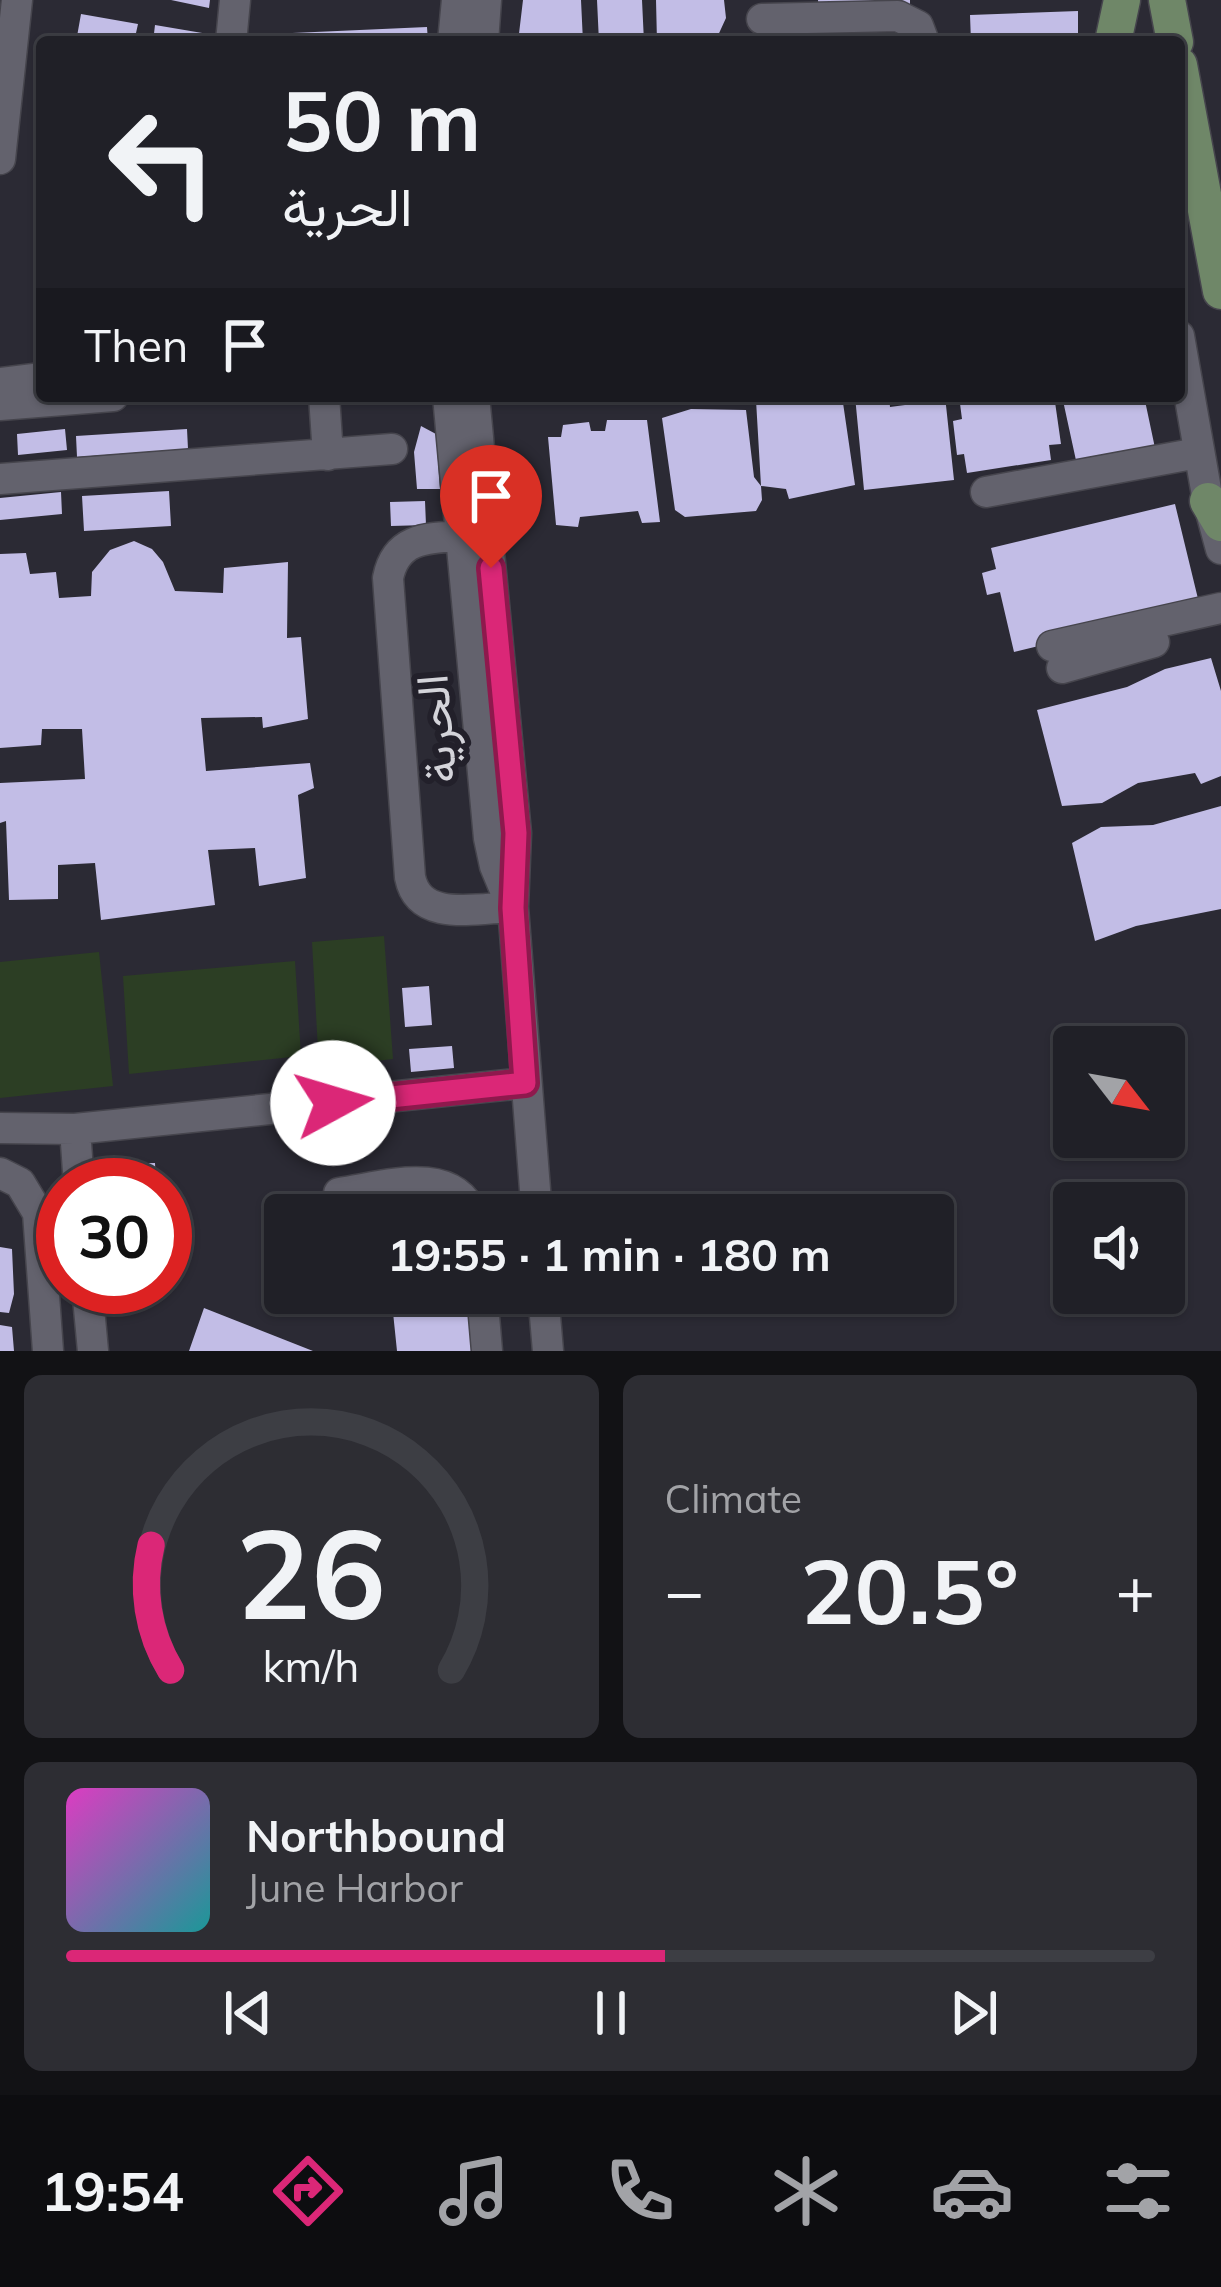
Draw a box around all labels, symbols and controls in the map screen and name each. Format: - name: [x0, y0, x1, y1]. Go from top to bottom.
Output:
- text: 50 m: [282, 67, 481, 172]
- icon: left: [84, 84, 240, 240]
- text: الحرية: [282, 172, 413, 240]
- icon: arrive: [212, 312, 278, 378]
- text: Then: [84, 317, 188, 373]
- pin: [440, 445, 542, 568]
- icon: arrive: [458, 463, 524, 529]
- street label: الحرية: [402, 672, 469, 786]
- north arrow: [1053, 1026, 1185, 1158]
- map controls: [1053, 1026, 1185, 1314]
- position arrow: [270, 1040, 396, 1166]
- speed limit sign: 30: [36, 1158, 192, 1314]
- button: sound: [1053, 1182, 1185, 1314]
- text: 19:55 · 1 min · 180 m: [387, 1226, 831, 1282]
- text: Climate: [665, 1474, 802, 1523]
- text: 26: [236, 1494, 386, 1650]
- text: 20.5°: [801, 1534, 1019, 1647]
- text: −: [665, 1549, 704, 1632]
- text: +: [1115, 1549, 1155, 1632]
- text: km/h: [263, 1638, 360, 1692]
- text: Northbound: [246, 1807, 506, 1863]
- text: June Harbor: [246, 1863, 463, 1912]
- icon: previous: [215, 1980, 281, 2046]
- icon: pause: [578, 1980, 644, 2046]
- icon: next: [941, 1980, 1007, 2046]
- icon: directions: [266, 2149, 350, 2233]
- icon: music: [432, 2149, 516, 2233]
- icon: phone: [598, 2149, 682, 2233]
- icon: climate: [764, 2149, 848, 2233]
- icon: car: [930, 2149, 1014, 2233]
- icon: filters: [1096, 2149, 1180, 2233]
- text: 19:54: [41, 2157, 184, 2225]

